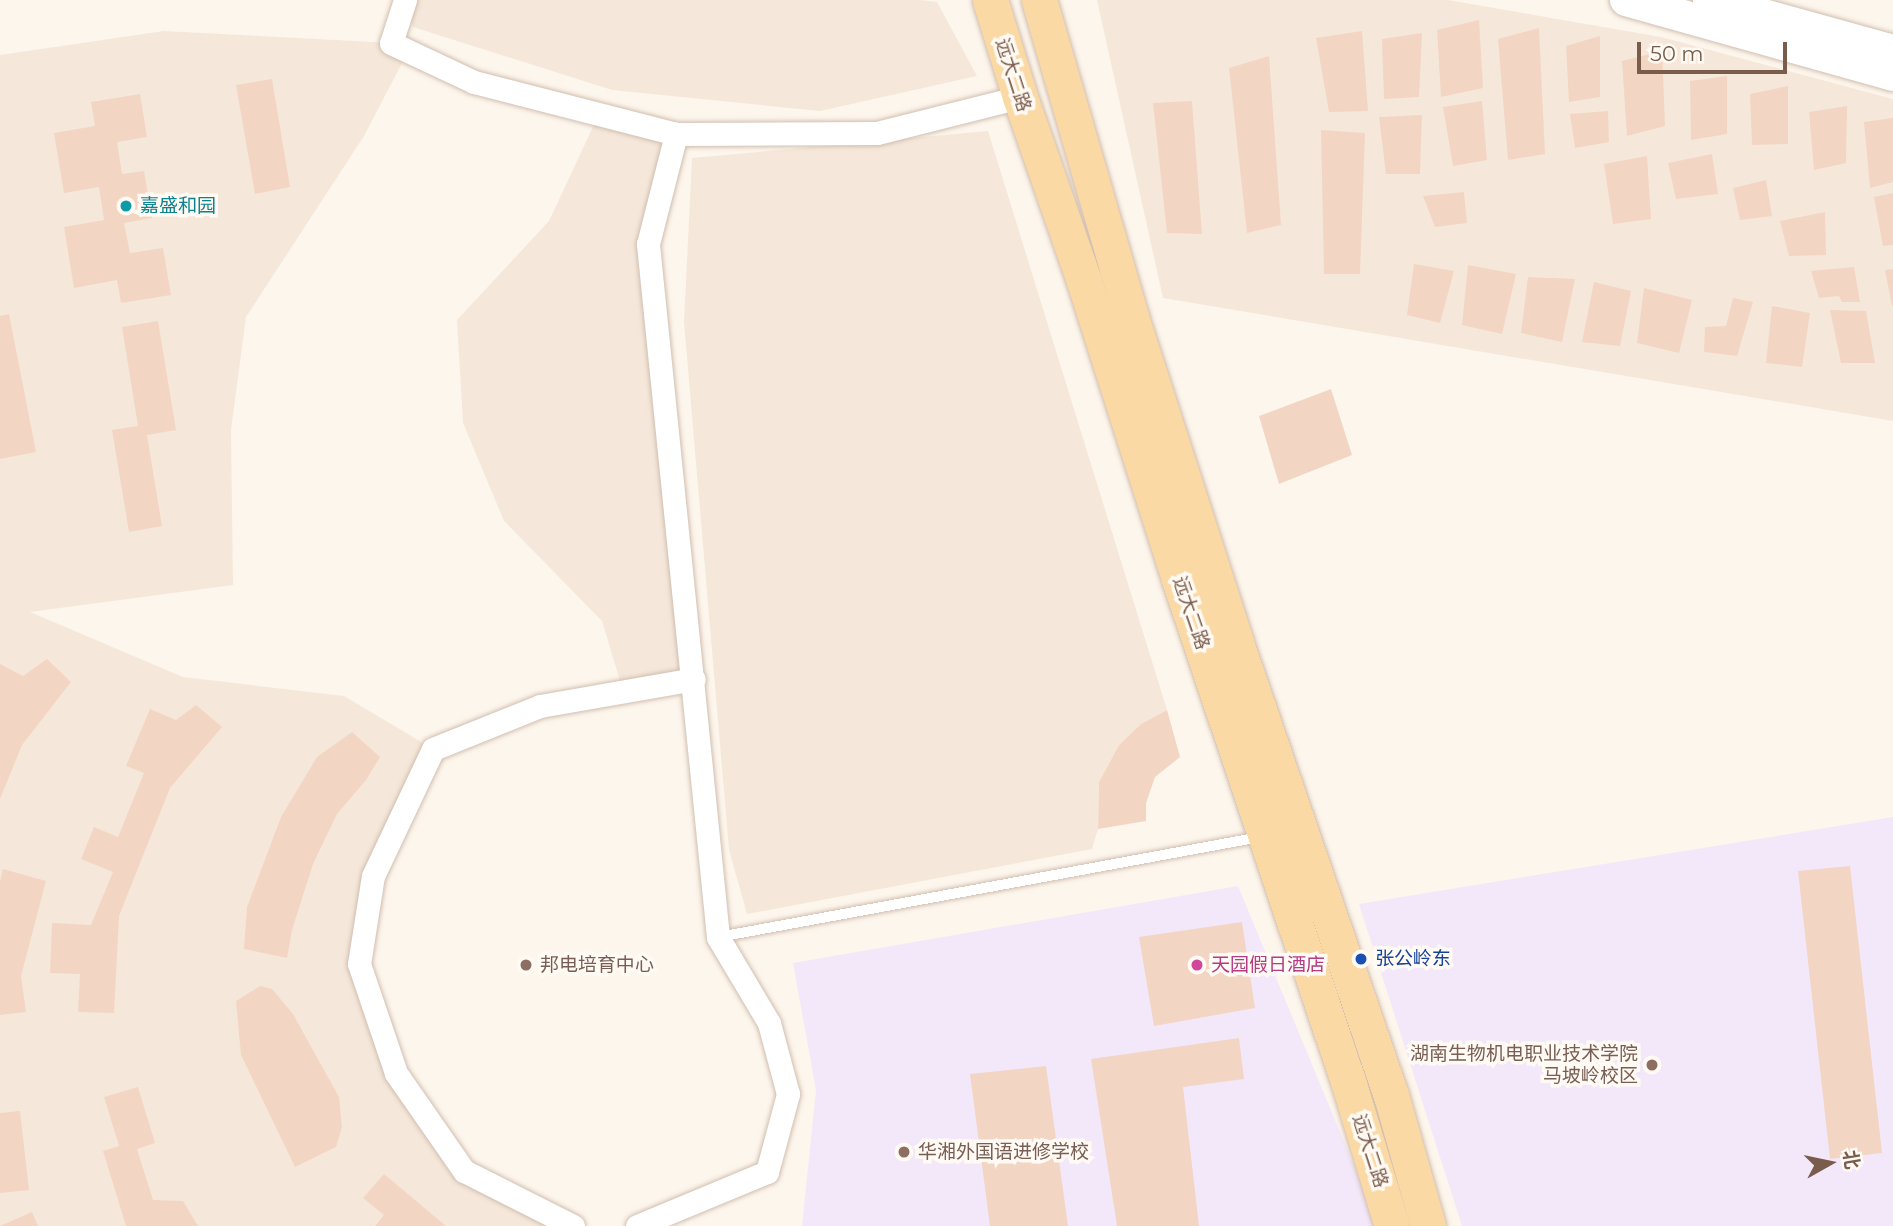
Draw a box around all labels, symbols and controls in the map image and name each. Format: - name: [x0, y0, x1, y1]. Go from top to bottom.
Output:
- scale bar: [1641, 28, 1792, 72]
- street label: 远大二路: [990, 35, 1036, 115]
- text: 50 m: [1650, 41, 1704, 66]
- place label: 嘉盛和园: [140, 195, 216, 217]
- marker: 嘉盛和园: [118, 198, 134, 214]
- street label: 远大二路: [1168, 573, 1214, 653]
- place label: 张公岭东: [1375, 948, 1451, 970]
- marker: 张公岭东: [1353, 951, 1369, 967]
- place label: 邦电培育中心: [540, 954, 654, 976]
- place label: 天园假日酒店: [1211, 954, 1325, 976]
- marker: 邦电培育中心: [518, 957, 534, 973]
- marker: 天园假日酒店: [1189, 957, 1205, 973]
- place label: 湖南生物机电职业技术学院 马坡岭校区: [1410, 1043, 1638, 1087]
- marker: 湖南生物机电职业技术学院 马坡岭校区: [1644, 1057, 1660, 1073]
- street label: 远大二路: [1347, 1111, 1393, 1191]
- north arrow: [1795, 1128, 1865, 1198]
- place label: 华湘外国语进修学校: [918, 1141, 1089, 1163]
- marker: 华湘外国语进修学校: [896, 1144, 912, 1160]
- text: 北: [1838, 1148, 1864, 1171]

